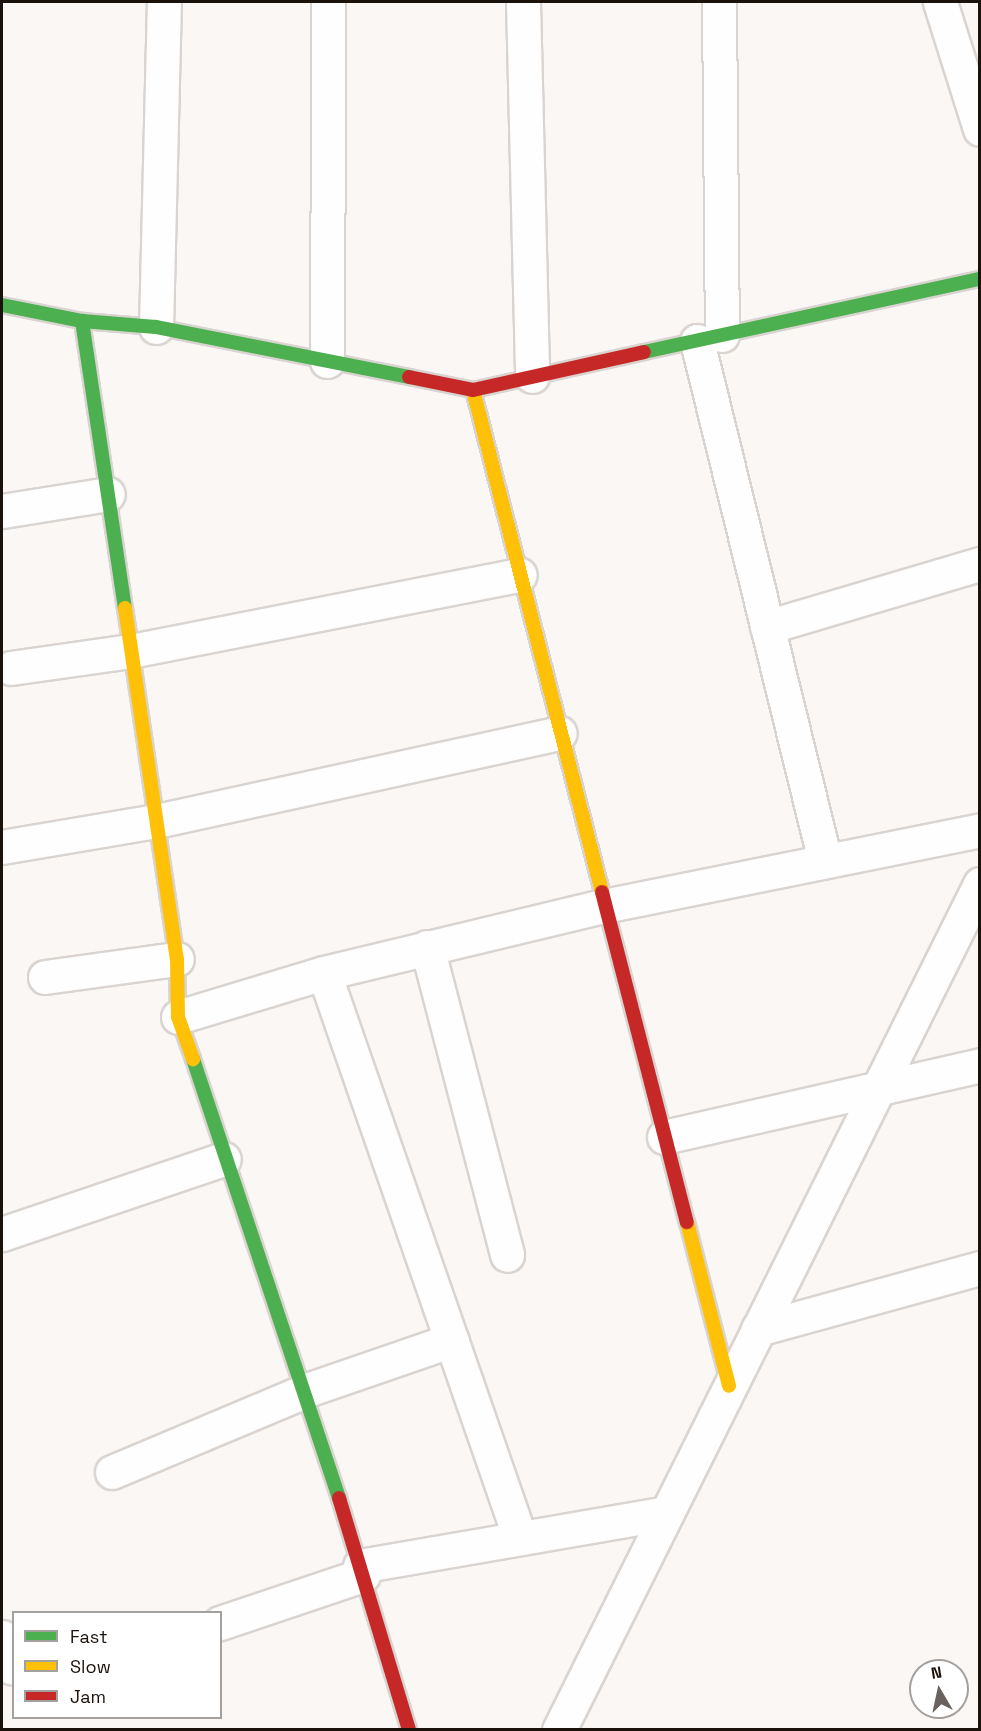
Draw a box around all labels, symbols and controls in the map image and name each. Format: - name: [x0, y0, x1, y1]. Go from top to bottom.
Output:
- legend: [12, 1611, 222, 1719]
- text: Fast: [70, 1625, 107, 1648]
- text: Slow: [70, 1655, 111, 1678]
- north arrow: [909, 1659, 969, 1719]
- text: N: [929, 1661, 943, 1684]
- text: Jam: [70, 1685, 106, 1708]

